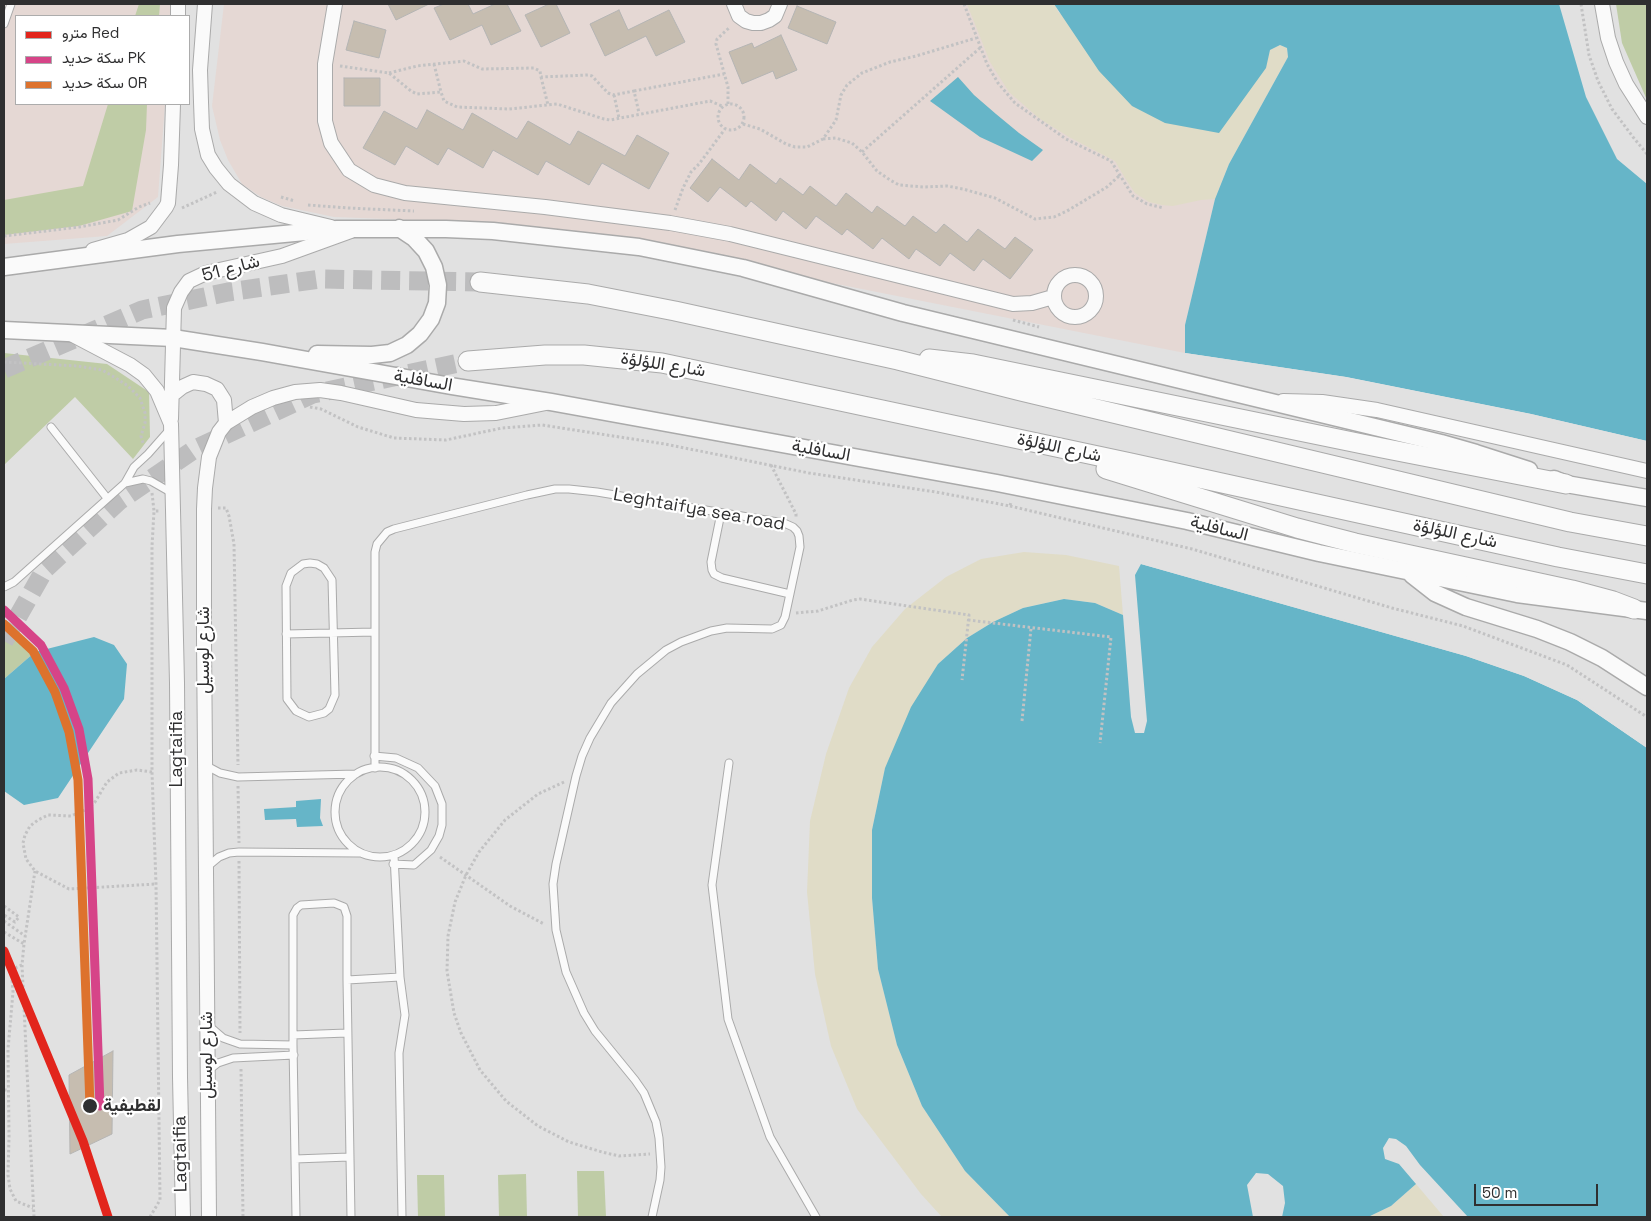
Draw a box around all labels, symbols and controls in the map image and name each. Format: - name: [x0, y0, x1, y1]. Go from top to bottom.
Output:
- legend: [15, 15, 190, 105]
- text: مترو Red: [62, 23, 120, 42]
- text: سكة حديد PK: [62, 48, 146, 67]
- text: سكة حديد OR: [62, 73, 147, 92]
- street label: شارع 51: [200, 251, 262, 287]
- street label: شارع اللؤلؤة: [619, 348, 707, 382]
- street label: السافلية: [392, 365, 454, 397]
- street label: شارع اللؤلؤة: [1015, 429, 1103, 467]
- street label: السافلية: [790, 435, 852, 467]
- street label: Leghtaifya sea road: [611, 484, 787, 536]
- street label: السافلية: [1188, 511, 1250, 547]
- street label: شارع اللؤلؤة: [1411, 515, 1499, 553]
- street label: شارع لوسيل: [193, 606, 215, 694]
- street label: Lagtaifia: [166, 711, 188, 787]
- street label: شارع لوسيل: [196, 1011, 218, 1099]
- place label: لقطيفية: [103, 1095, 161, 1117]
- marker: لقطيفية: [81, 1097, 99, 1115]
- street label: Lagtaifia: [170, 1115, 192, 1193]
- scale bar: [1476, 1174, 1600, 1206]
- text: 50 m: [1482, 1183, 1517, 1202]

